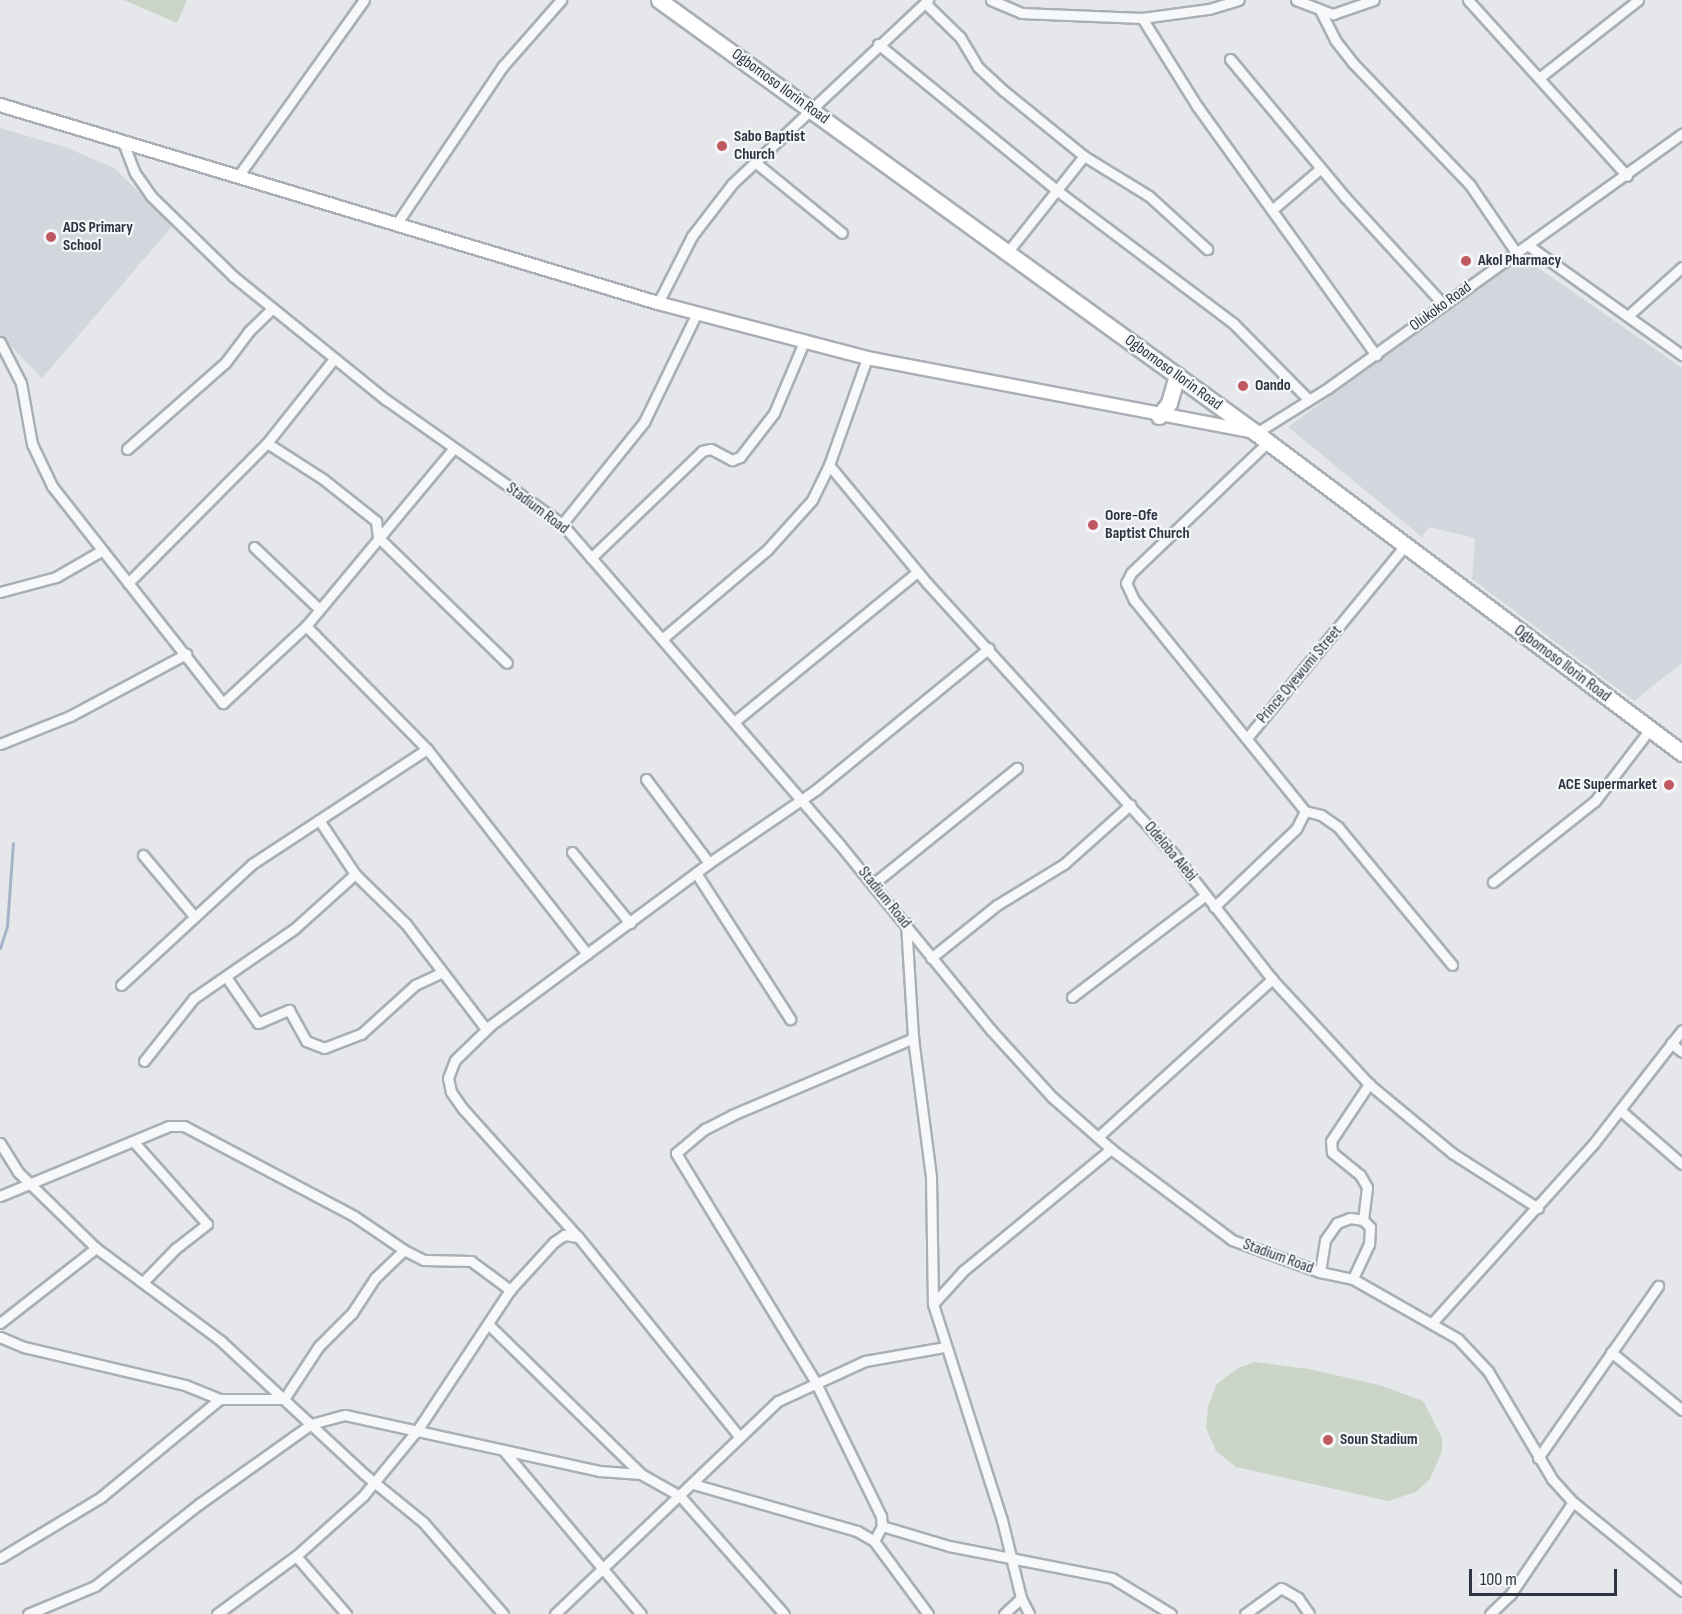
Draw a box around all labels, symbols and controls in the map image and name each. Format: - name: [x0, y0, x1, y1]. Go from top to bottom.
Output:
- street label: Ogbomoso Ilorin Road: [727, 45, 833, 129]
- place label: Sabo Baptist Church: [734, 127, 805, 165]
- marker: Sabo Baptist Church: [715, 139, 729, 153]
- place label: ADS Primary School: [63, 218, 133, 256]
- marker: ADS Primary School: [44, 230, 58, 244]
- place label: Akol Pharmacy: [1478, 251, 1561, 271]
- marker: Akol Pharmacy: [1459, 254, 1473, 268]
- street label: Olukoko Road: [1406, 278, 1476, 336]
- street label: Ogbomoso Ilorin Road: [1120, 331, 1226, 415]
- place label: Oando: [1255, 376, 1291, 396]
- marker: Oando: [1236, 379, 1250, 393]
- street label: Stadium Road: [502, 479, 572, 539]
- place label: Oore-Ofe Baptist Church: [1105, 506, 1190, 544]
- marker: Oore-Ofe Baptist Church: [1086, 518, 1100, 532]
- street label: Ogbomoso Ilorin Road: [1510, 621, 1614, 707]
- street label: Prince Oyewumi Street: [1253, 622, 1347, 728]
- place label: ACE Supermarket: [1558, 775, 1657, 795]
- marker: ACE Supermarket: [1662, 778, 1676, 792]
- street label: Odeloba Alebi: [1140, 818, 1200, 886]
- street label: Stadium Road: [853, 863, 915, 933]
- street label: Stadium Road: [1240, 1235, 1316, 1279]
- place label: Soun Stadium: [1340, 1430, 1418, 1450]
- marker: Soun Stadium: [1321, 1433, 1335, 1447]
- scale bar: [1472, 1557, 1620, 1595]
- text: 100 m: [1480, 1569, 1517, 1590]

